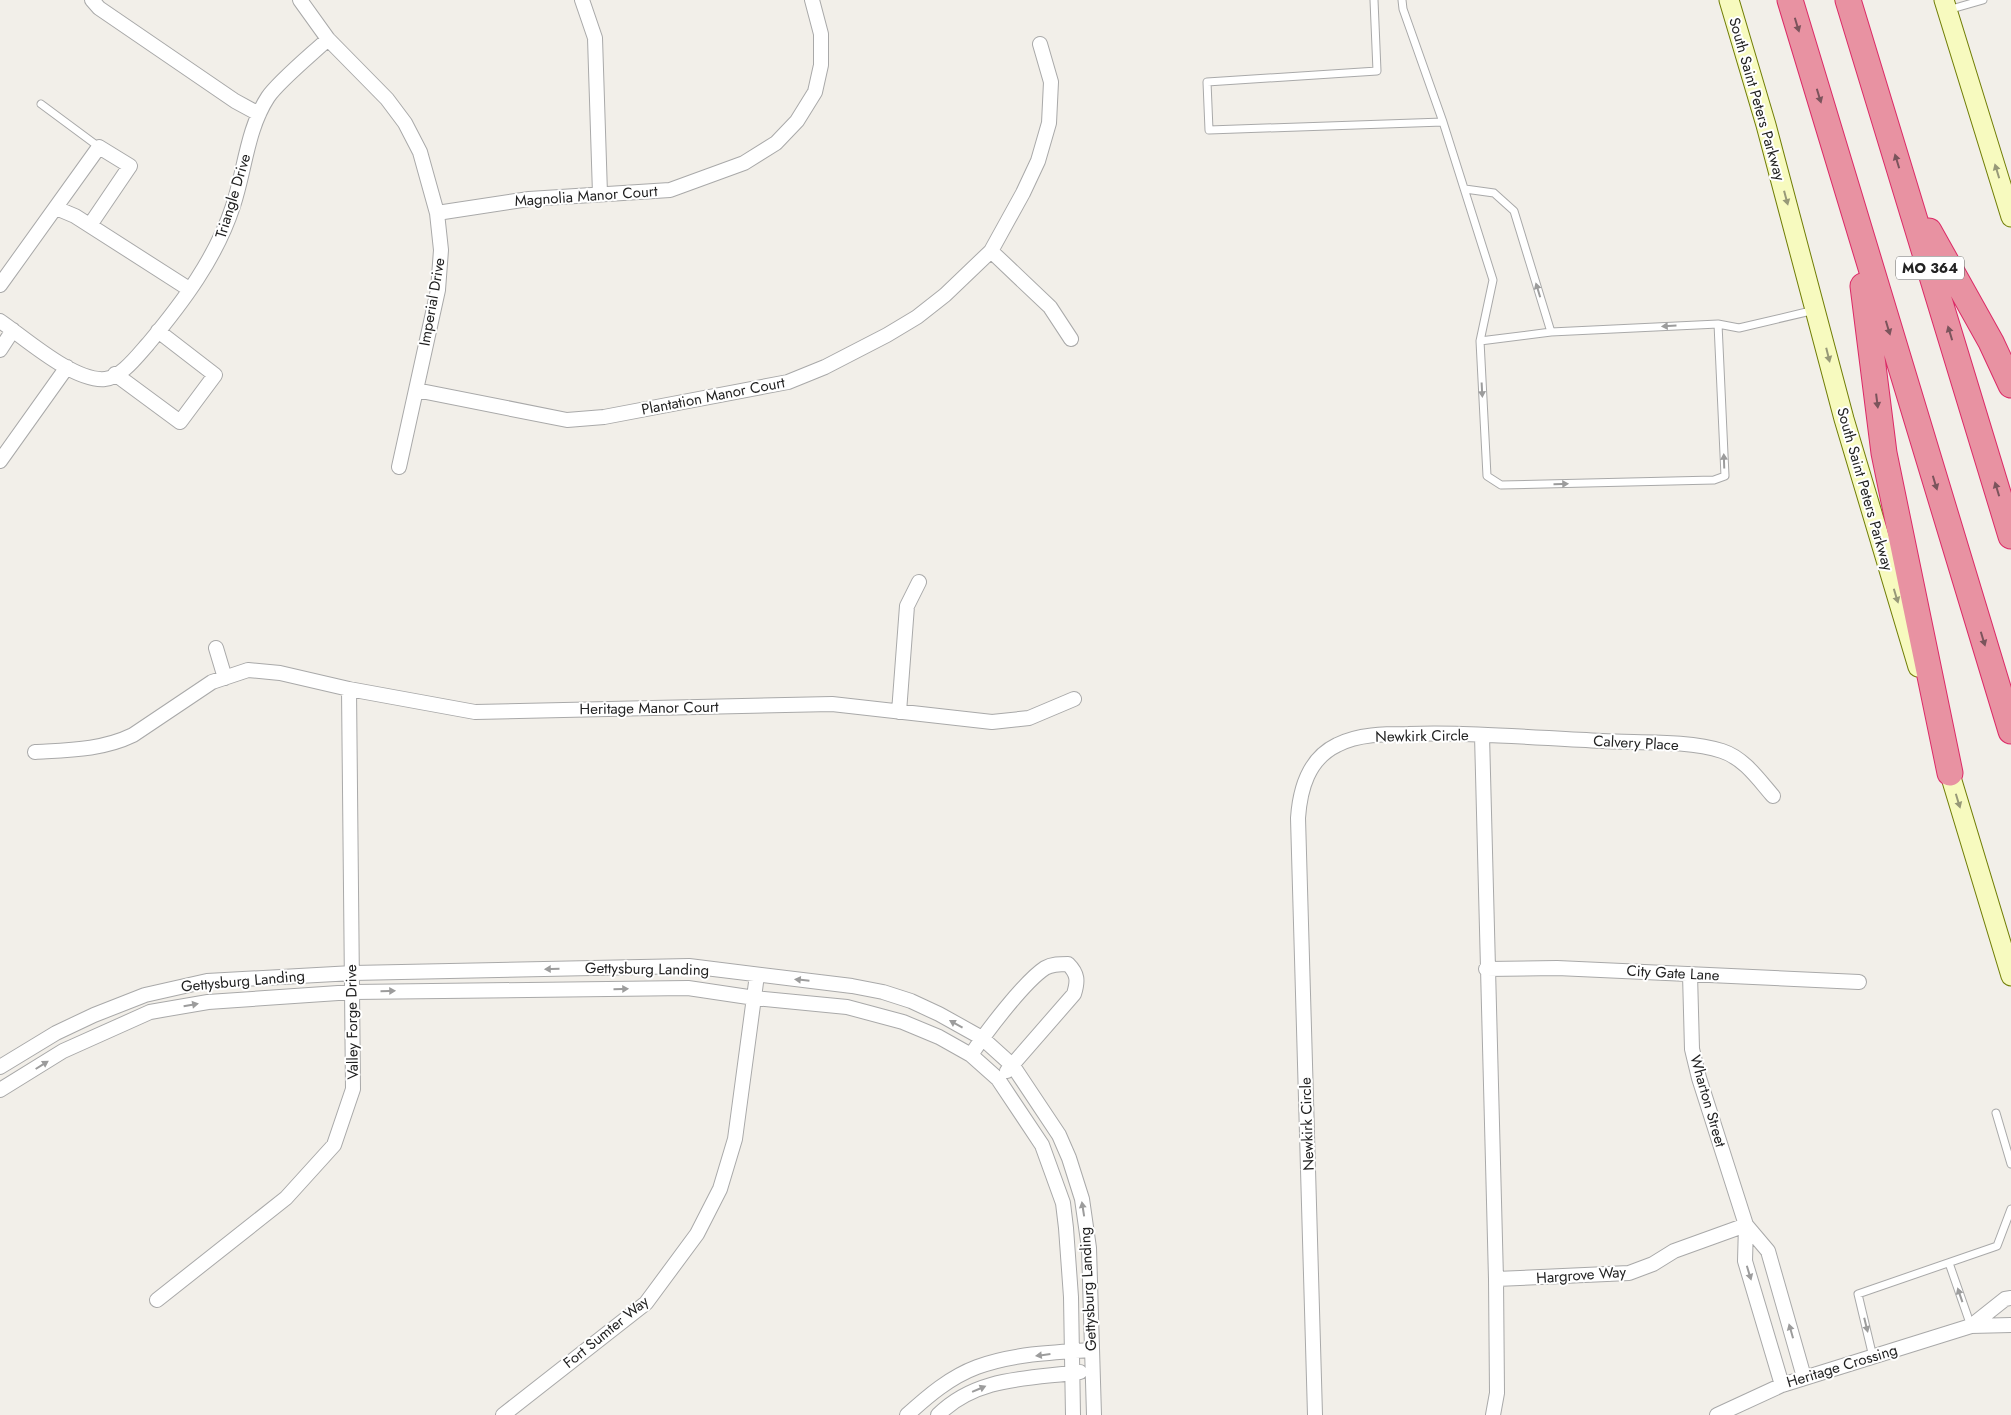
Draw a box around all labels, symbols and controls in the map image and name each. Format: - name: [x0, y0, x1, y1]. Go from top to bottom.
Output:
- street label: South Saint Peters Parkway: [1723, 15, 1791, 184]
- one-way arrow: [1794, 17, 1802, 32]
- one-way arrow: [1815, 89, 1823, 104]
- street label: Triangle Drive: [210, 151, 256, 241]
- one-way arrow: [1893, 154, 1901, 169]
- one-way arrow: [1992, 163, 2000, 178]
- street label: Magnolia Manor Court: [514, 180, 659, 212]
- one-way arrow: [1782, 191, 1790, 206]
- street label: Imperial Drive: [413, 256, 451, 348]
- road number: MO 364: [1896, 256, 1964, 280]
- one-way arrow: [1533, 282, 1541, 297]
- one-way arrow: [1885, 320, 1893, 335]
- one-way arrow: [1661, 322, 1677, 330]
- one-way arrow: [1945, 326, 1953, 341]
- one-way arrow: [1824, 348, 1832, 363]
- street label: Plantation Manor Court: [639, 371, 787, 421]
- one-way arrow: [1479, 382, 1487, 398]
- one-way arrow: [1873, 393, 1881, 409]
- street label: South Saint Peters Parkway: [1831, 405, 1899, 574]
- one-way arrow: [1720, 453, 1728, 469]
- one-way arrow: [1932, 476, 1940, 491]
- one-way arrow: [1553, 479, 1569, 487]
- one-way arrow: [1992, 481, 2000, 496]
- one-way arrow: [1893, 588, 1901, 603]
- one-way arrow: [1979, 631, 1987, 646]
- street label: Heritage Manor Court: [579, 696, 719, 720]
- street label: Newkirk Circle: [1375, 724, 1469, 748]
- street label: Calvery Place: [1593, 730, 1680, 756]
- one-way arrow: [1955, 794, 1963, 809]
- street label: Gettysburg Landing: [585, 957, 709, 981]
- street label: City Gate Lane: [1626, 960, 1720, 986]
- street label: Valley Forge Drive: [340, 964, 364, 1080]
- street label: Gettysburg Landing: [180, 965, 306, 997]
- one-way arrow: [544, 965, 560, 973]
- one-way arrow: [793, 976, 809, 984]
- one-way arrow: [613, 985, 629, 993]
- one-way arrow: [380, 987, 396, 995]
- one-way arrow: [184, 1000, 200, 1008]
- one-way arrow: [950, 1019, 963, 1028]
- street label: Wharton Street: [1684, 1052, 1732, 1150]
- one-way arrow: [35, 1060, 48, 1069]
- street label: Newkirk Circle: [1294, 1077, 1320, 1171]
- one-way arrow: [1079, 1201, 1087, 1217]
- street label: Gettysburg Landing: [1074, 1226, 1102, 1352]
- street label: Hargrove Way: [1535, 1261, 1627, 1289]
- one-way arrow: [1745, 1266, 1753, 1281]
- one-way arrow: [1956, 1287, 1963, 1302]
- street label: Fort Sumter Way: [559, 1290, 654, 1373]
- one-way arrow: [1862, 1318, 1870, 1333]
- one-way arrow: [1786, 1323, 1794, 1338]
- street label: Heritage Crossing: [1784, 1339, 1900, 1393]
- one-way arrow: [1035, 1351, 1051, 1359]
- one-way arrow: [972, 1385, 987, 1393]

